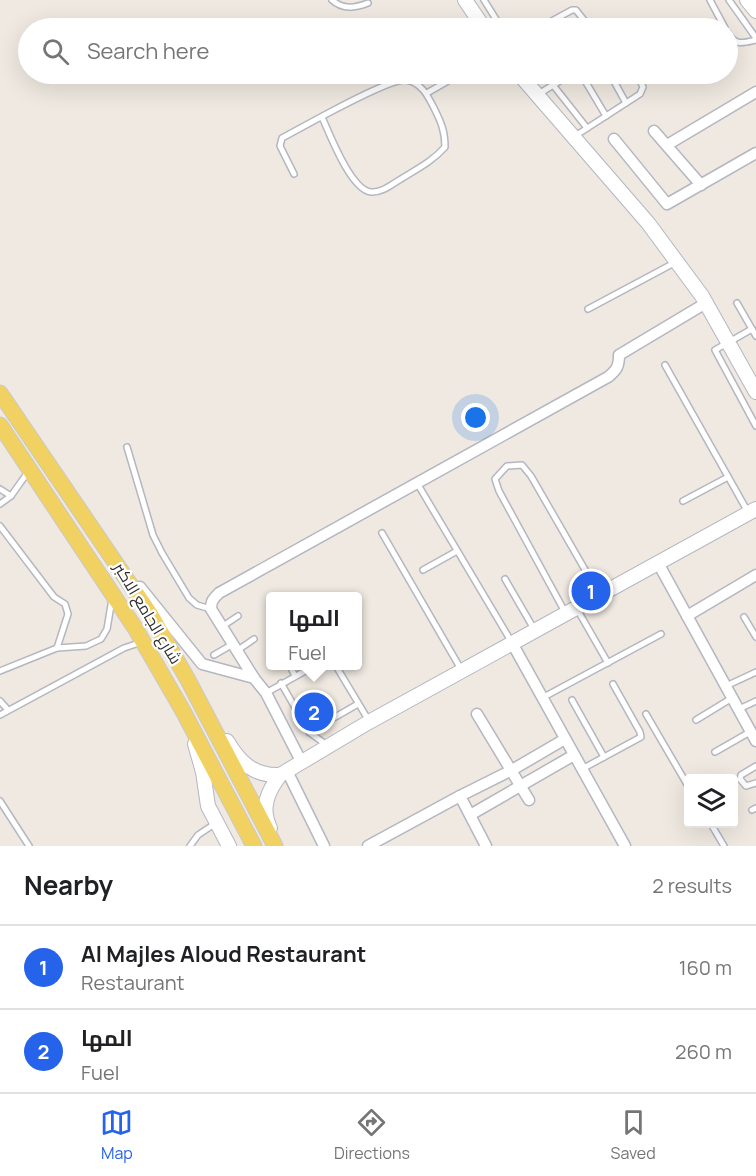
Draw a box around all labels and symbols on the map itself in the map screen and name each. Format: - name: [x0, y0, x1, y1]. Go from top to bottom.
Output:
- your location: [461, 403, 490, 432]
- street label: شارع الجامع الاكبر: [108, 557, 187, 668]
- pin: 1: [572, 568, 610, 614]
- pin: 2: [294, 690, 334, 734]

